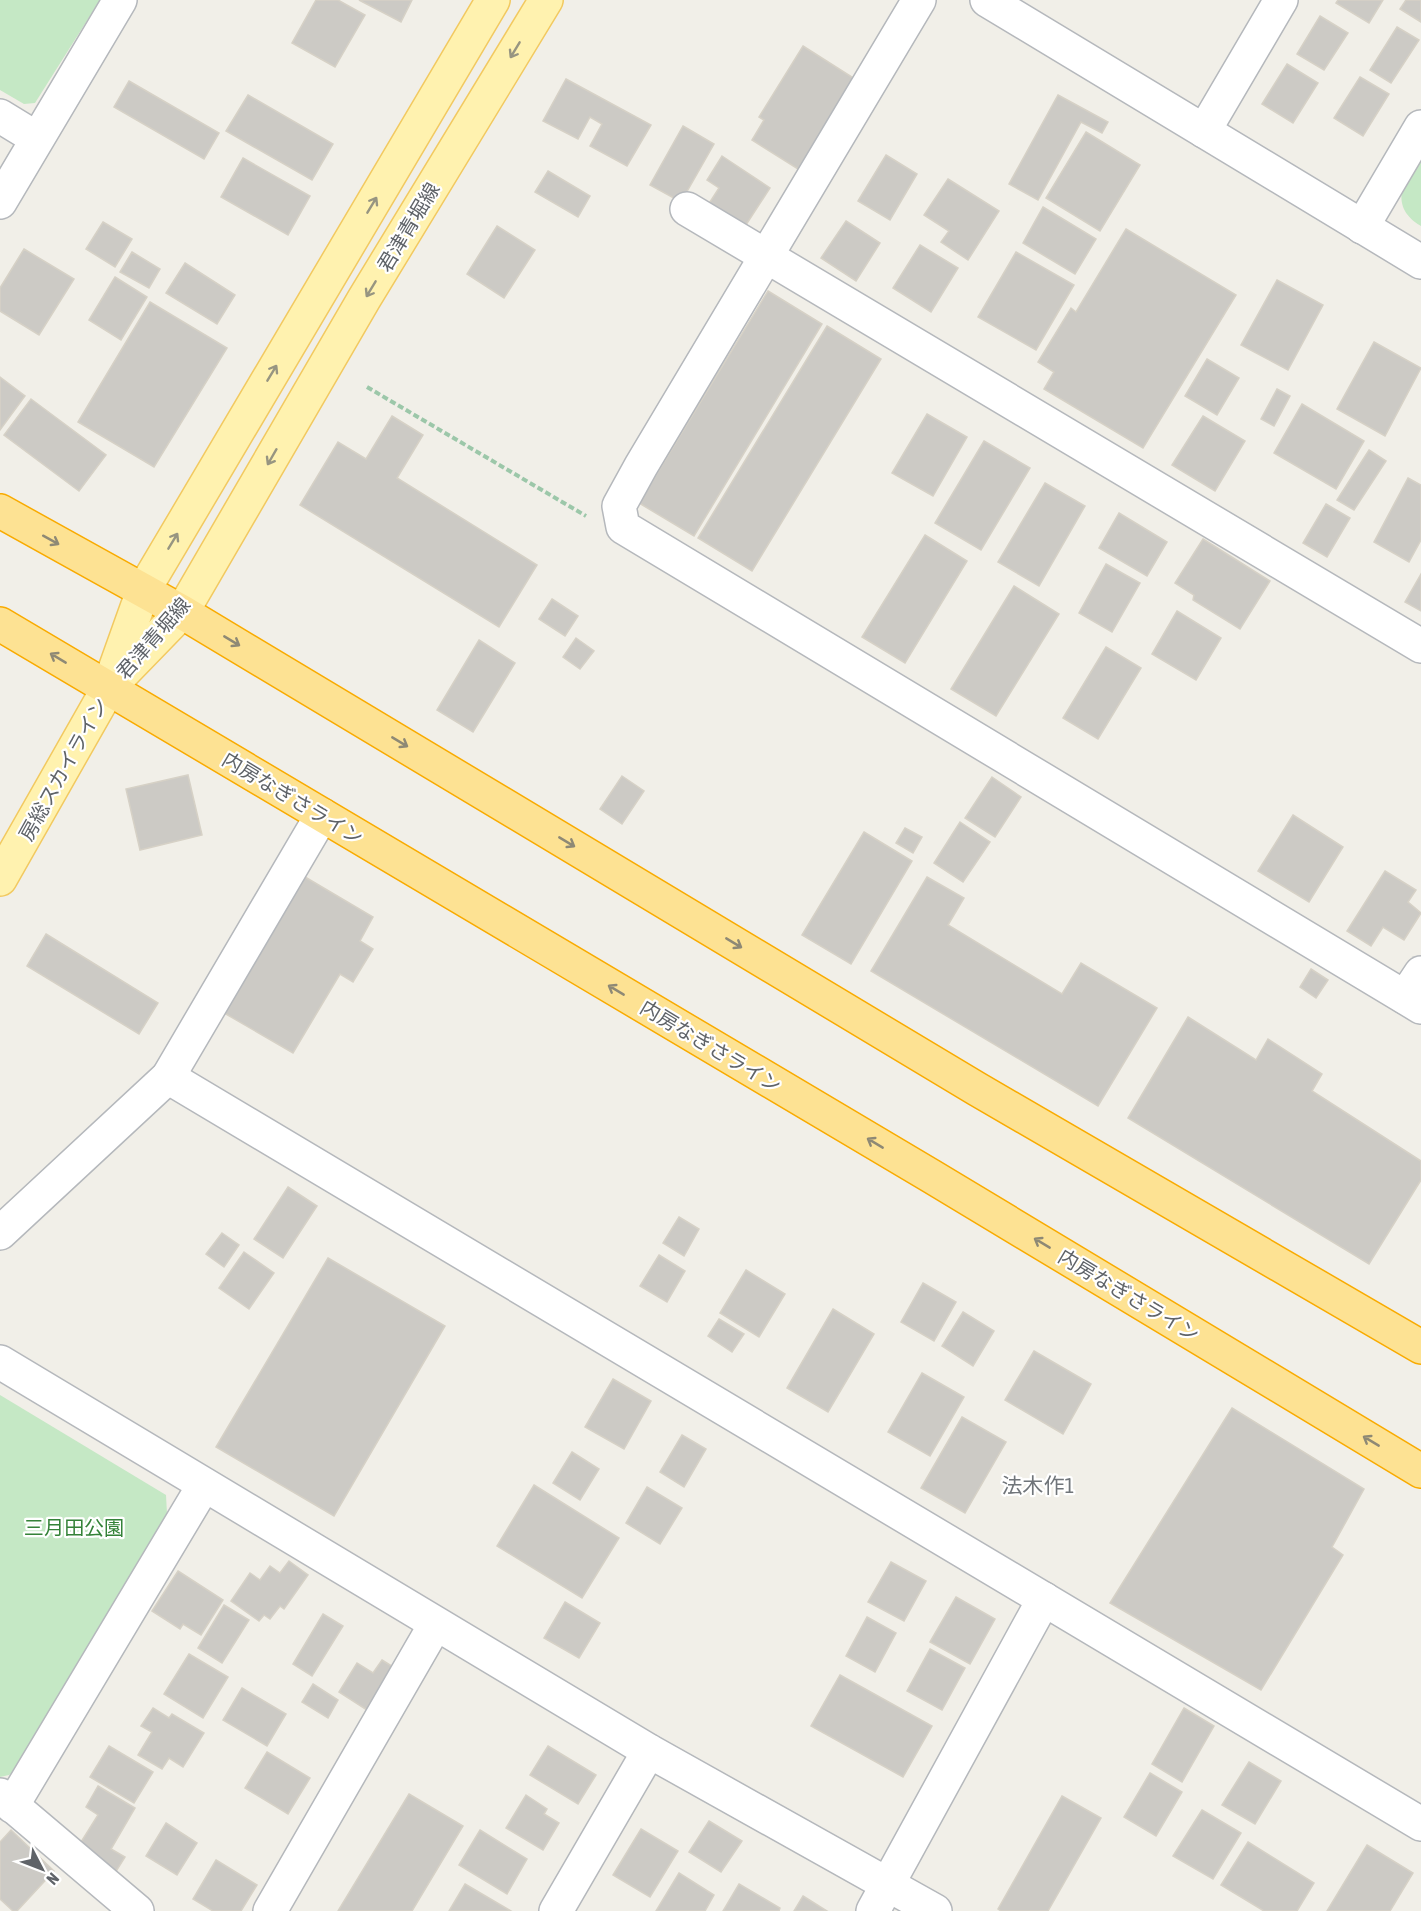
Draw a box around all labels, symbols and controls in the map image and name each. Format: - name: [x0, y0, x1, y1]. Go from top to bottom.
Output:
- one-way arrow: [509, 41, 521, 58]
- street label: 君津青堀線: [372, 178, 444, 276]
- one-way arrow: [366, 197, 378, 214]
- one-way arrow: [364, 280, 376, 297]
- one-way arrow: [266, 365, 278, 382]
- one-way arrow: [266, 448, 278, 465]
- one-way arrow: [167, 533, 179, 550]
- one-way arrow: [42, 534, 59, 546]
- street label: 君津青堀線: [112, 593, 194, 683]
- one-way arrow: [223, 636, 240, 648]
- one-way arrow: [50, 652, 67, 664]
- street label: 房総スカイライン: [14, 693, 112, 845]
- one-way arrow: [391, 736, 408, 748]
- street label: 内房なぎさライン: [219, 747, 367, 849]
- one-way arrow: [558, 837, 575, 849]
- one-way arrow: [725, 937, 742, 949]
- one-way arrow: [608, 983, 625, 995]
- street label: 内房なぎさライン: [637, 995, 785, 1097]
- one-way arrow: [867, 1136, 884, 1148]
- one-way arrow: [1034, 1236, 1051, 1248]
- street label: 内房なぎさライン: [1055, 1244, 1203, 1346]
- one-way arrow: [1363, 1434, 1380, 1446]
- district label: 法木作1: [1002, 1473, 1074, 1497]
- park label: 三月田公園: [24, 1516, 124, 1539]
- north arrow: [12, 1839, 72, 1899]
- text: N: [43, 1870, 63, 1889]

